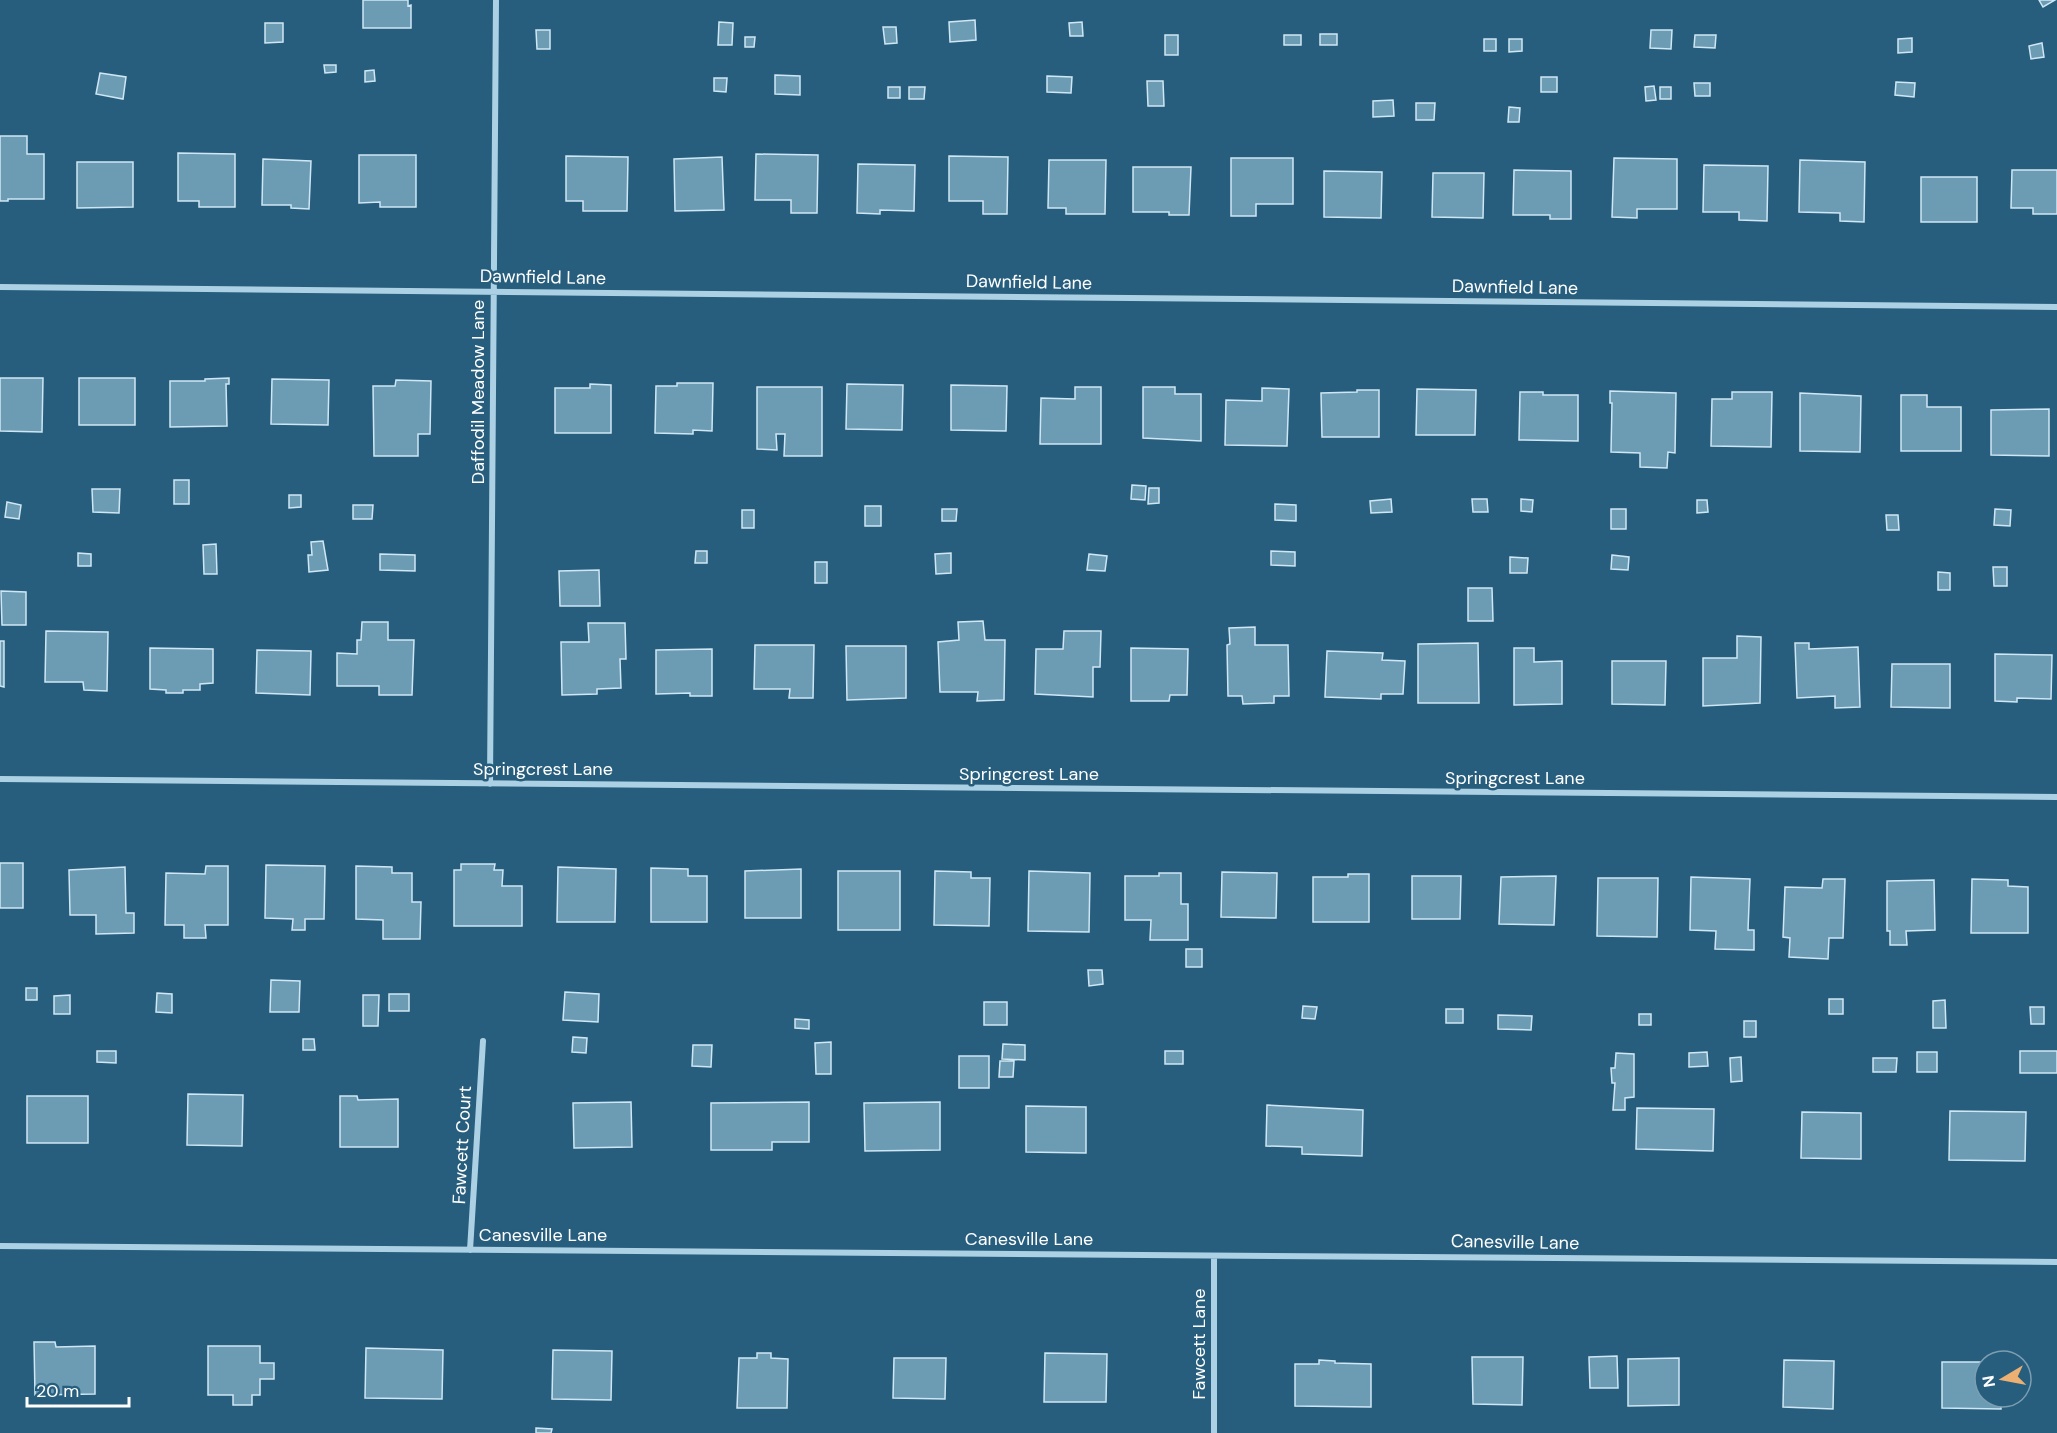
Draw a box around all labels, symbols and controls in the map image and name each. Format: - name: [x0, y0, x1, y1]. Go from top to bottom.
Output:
- street label: Dawnfield Lane: [480, 264, 606, 290]
- street label: Dawnfield Lane: [966, 269, 1092, 295]
- street label: Dawnfield Lane: [1452, 274, 1578, 300]
- street label: Daffodil Meadow Lane: [466, 300, 490, 484]
- street label: Springcrest Lane: [473, 757, 613, 781]
- street label: Springcrest Lane: [959, 762, 1099, 786]
- street label: Springcrest Lane: [1445, 766, 1585, 790]
- street label: Fawcett Court: [447, 1085, 477, 1205]
- street label: Canesville Lane: [479, 1223, 607, 1247]
- street label: Canesville Lane: [965, 1227, 1093, 1251]
- street label: Canesville Lane: [1451, 1229, 1579, 1255]
- street label: Fawcett Lane: [1187, 1289, 1211, 1399]
- north arrow: [1973, 1349, 2033, 1409]
- scale bar: [27, 1370, 129, 1408]
- text: N: [1977, 1374, 2000, 1389]
- text: 20 m: [36, 1379, 79, 1403]

